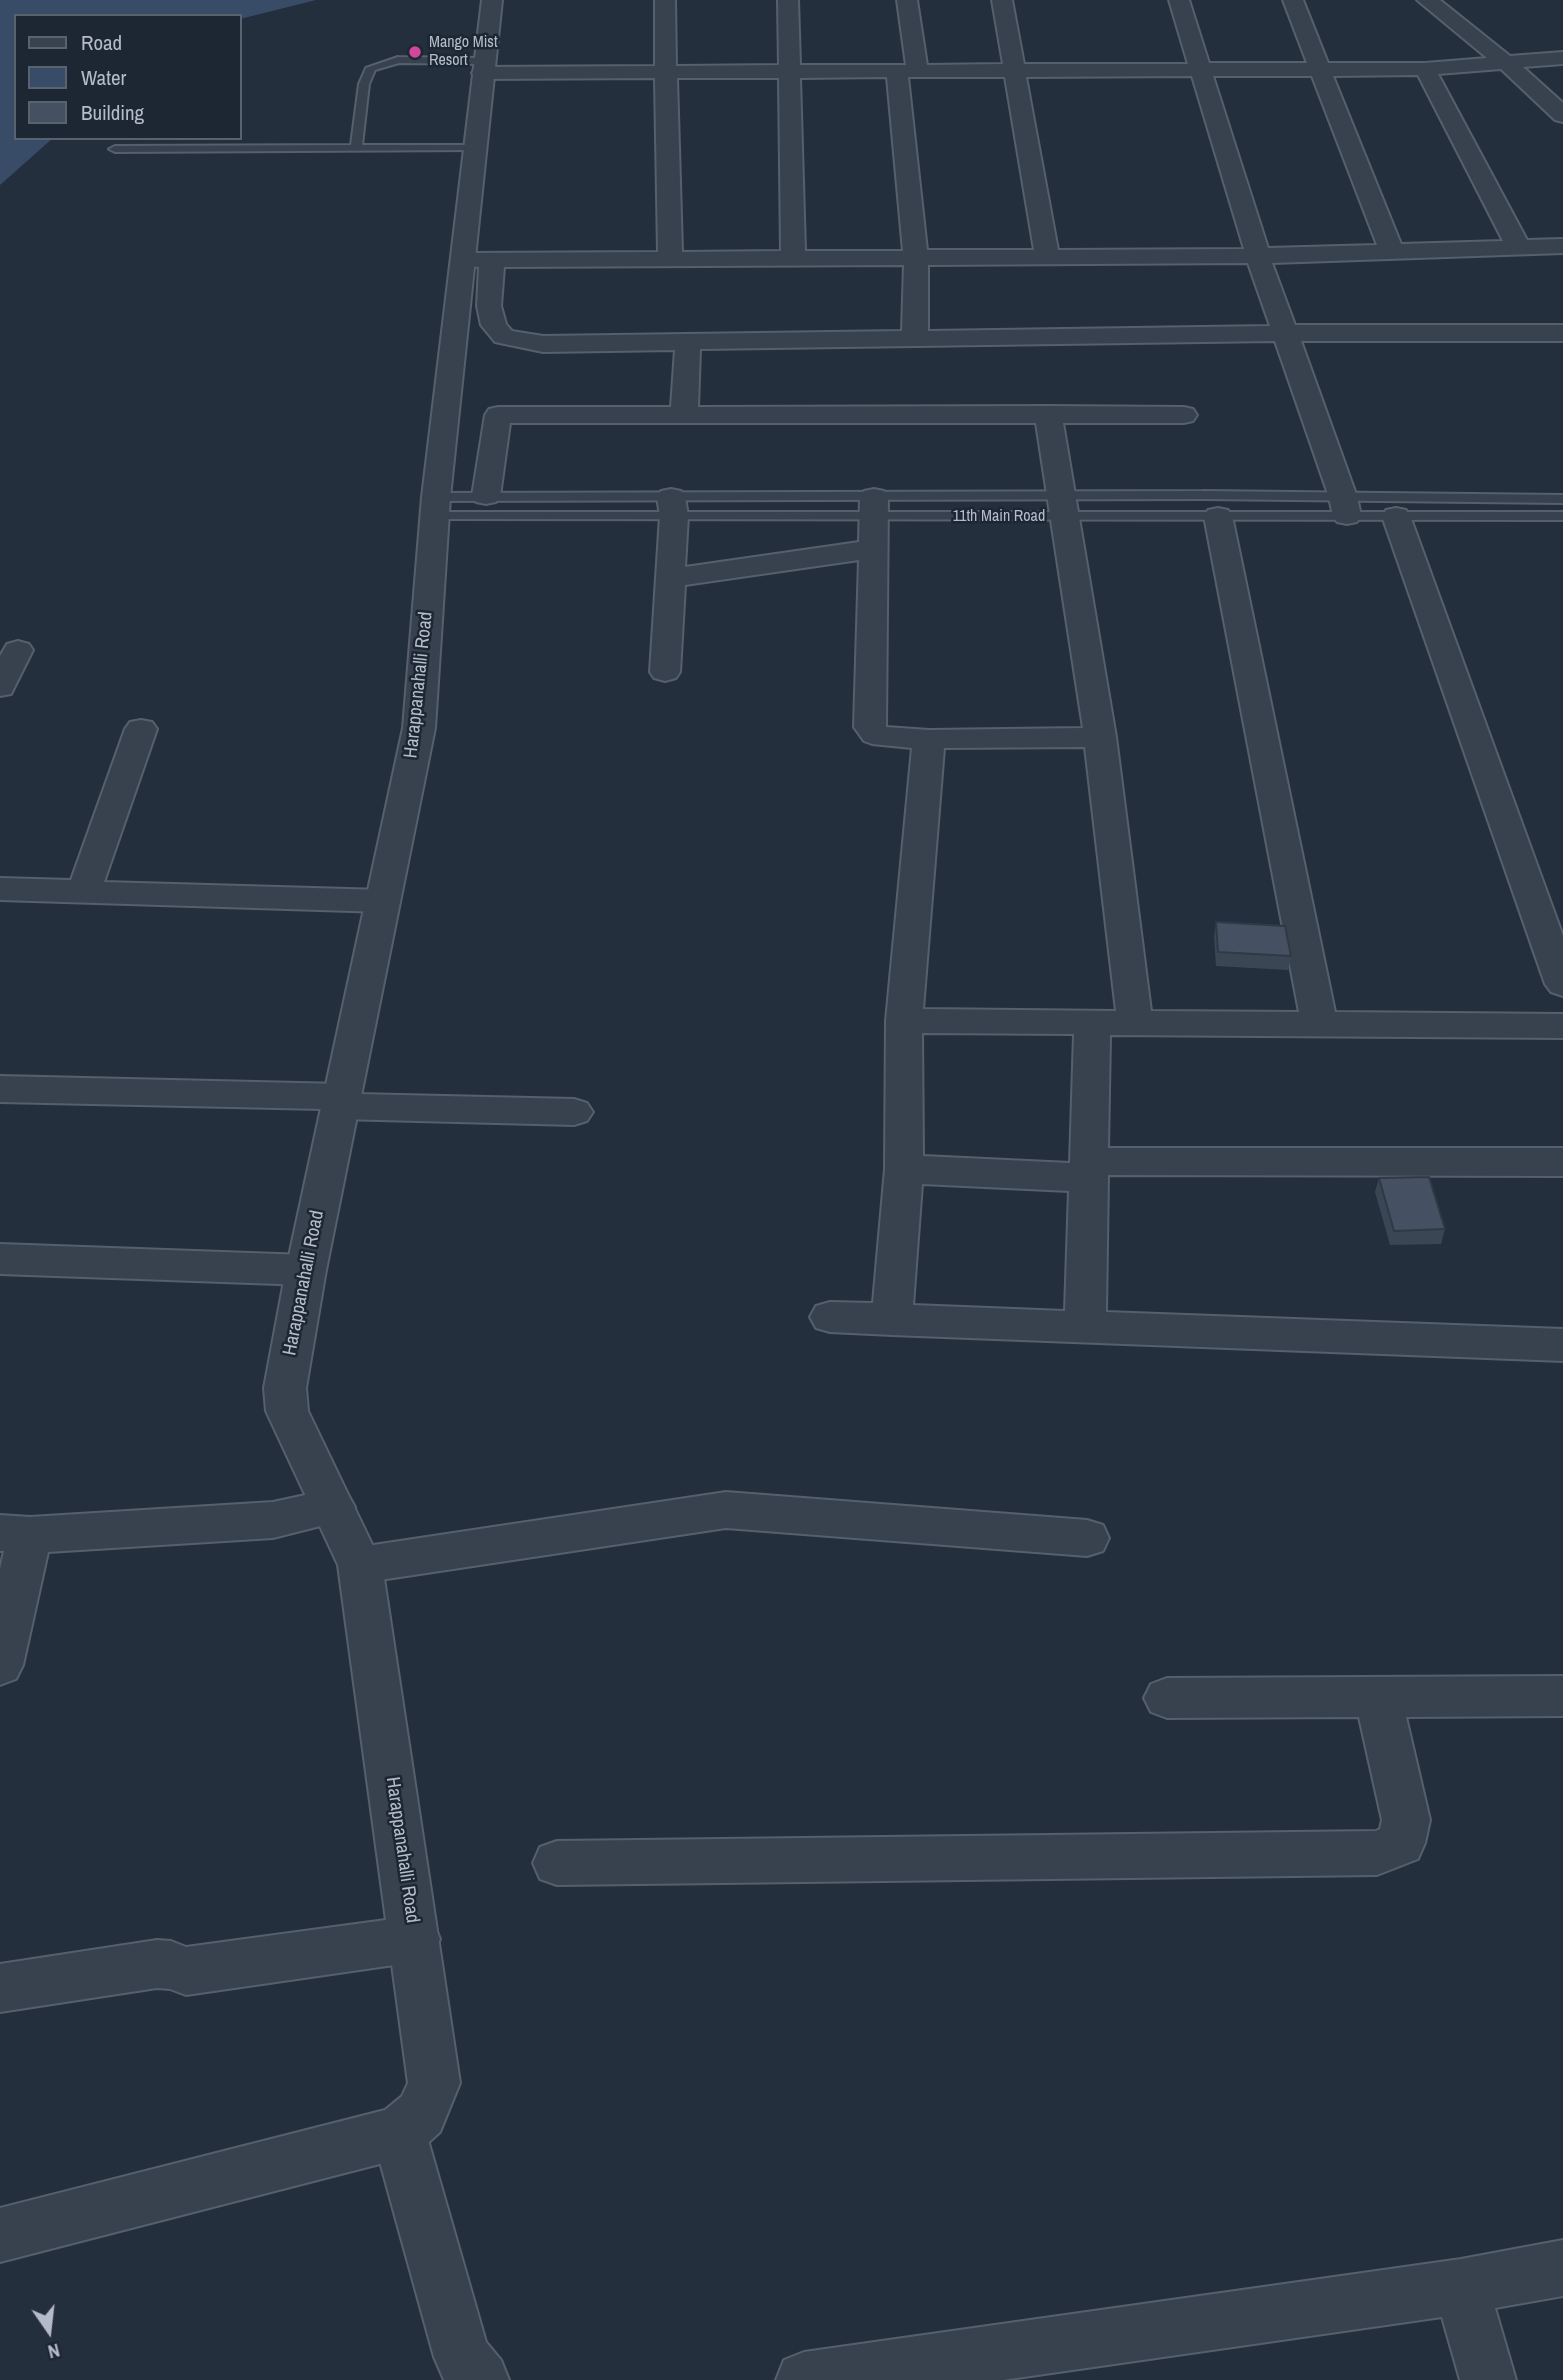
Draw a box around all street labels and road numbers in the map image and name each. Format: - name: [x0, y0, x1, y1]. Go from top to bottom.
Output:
- street label: 11th Main Road: [953, 507, 1045, 527]
- street label: Harappanahalli Road: [400, 611, 438, 759]
- street label: Harappanahalli Road: [279, 1209, 329, 1357]
- street label: Harappanahalli Road: [380, 1776, 424, 1924]

